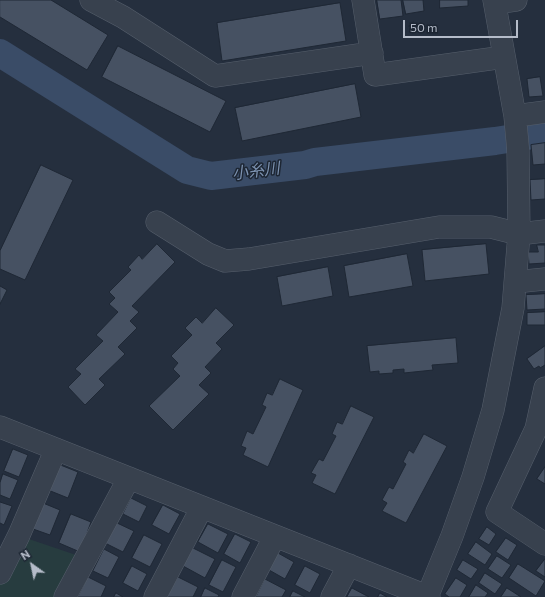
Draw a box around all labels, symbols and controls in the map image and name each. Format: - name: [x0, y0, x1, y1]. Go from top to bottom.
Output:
- scale bar: [405, 12, 520, 38]
- text: 50 m: [410, 20, 438, 34]
- water label: 小糸川: [231, 159, 281, 183]
- north arrow: [12, 545, 52, 585]
- text: N: [18, 547, 32, 562]

